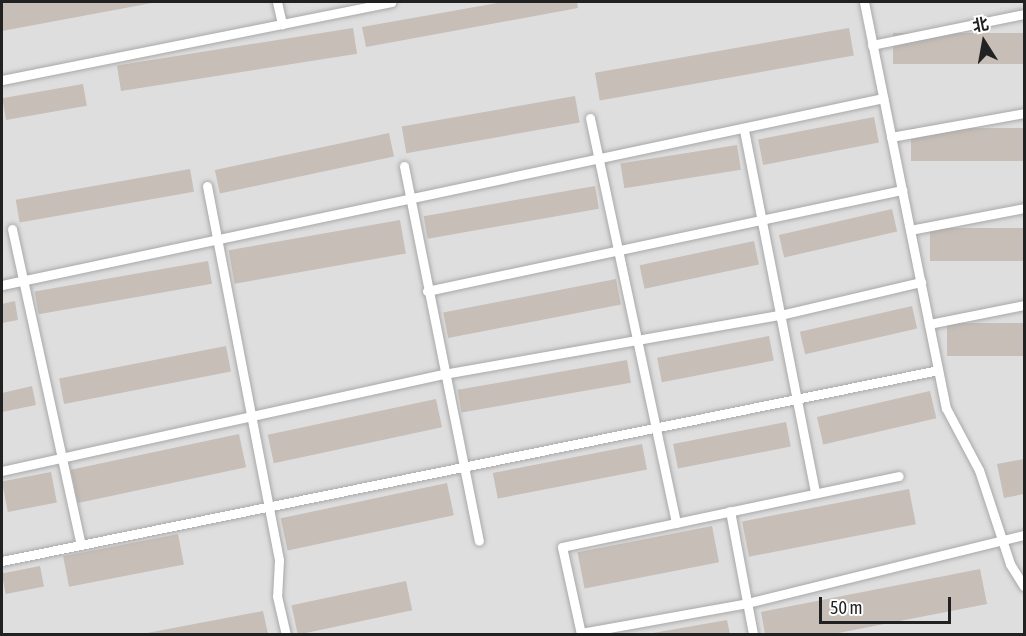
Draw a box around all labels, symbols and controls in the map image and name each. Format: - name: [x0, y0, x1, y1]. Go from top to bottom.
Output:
- north arrow: [954, 12, 1014, 72]
- text: 北: [971, 14, 990, 35]
- scale bar: [822, 585, 954, 623]
- text: 50 m: [830, 597, 862, 618]

